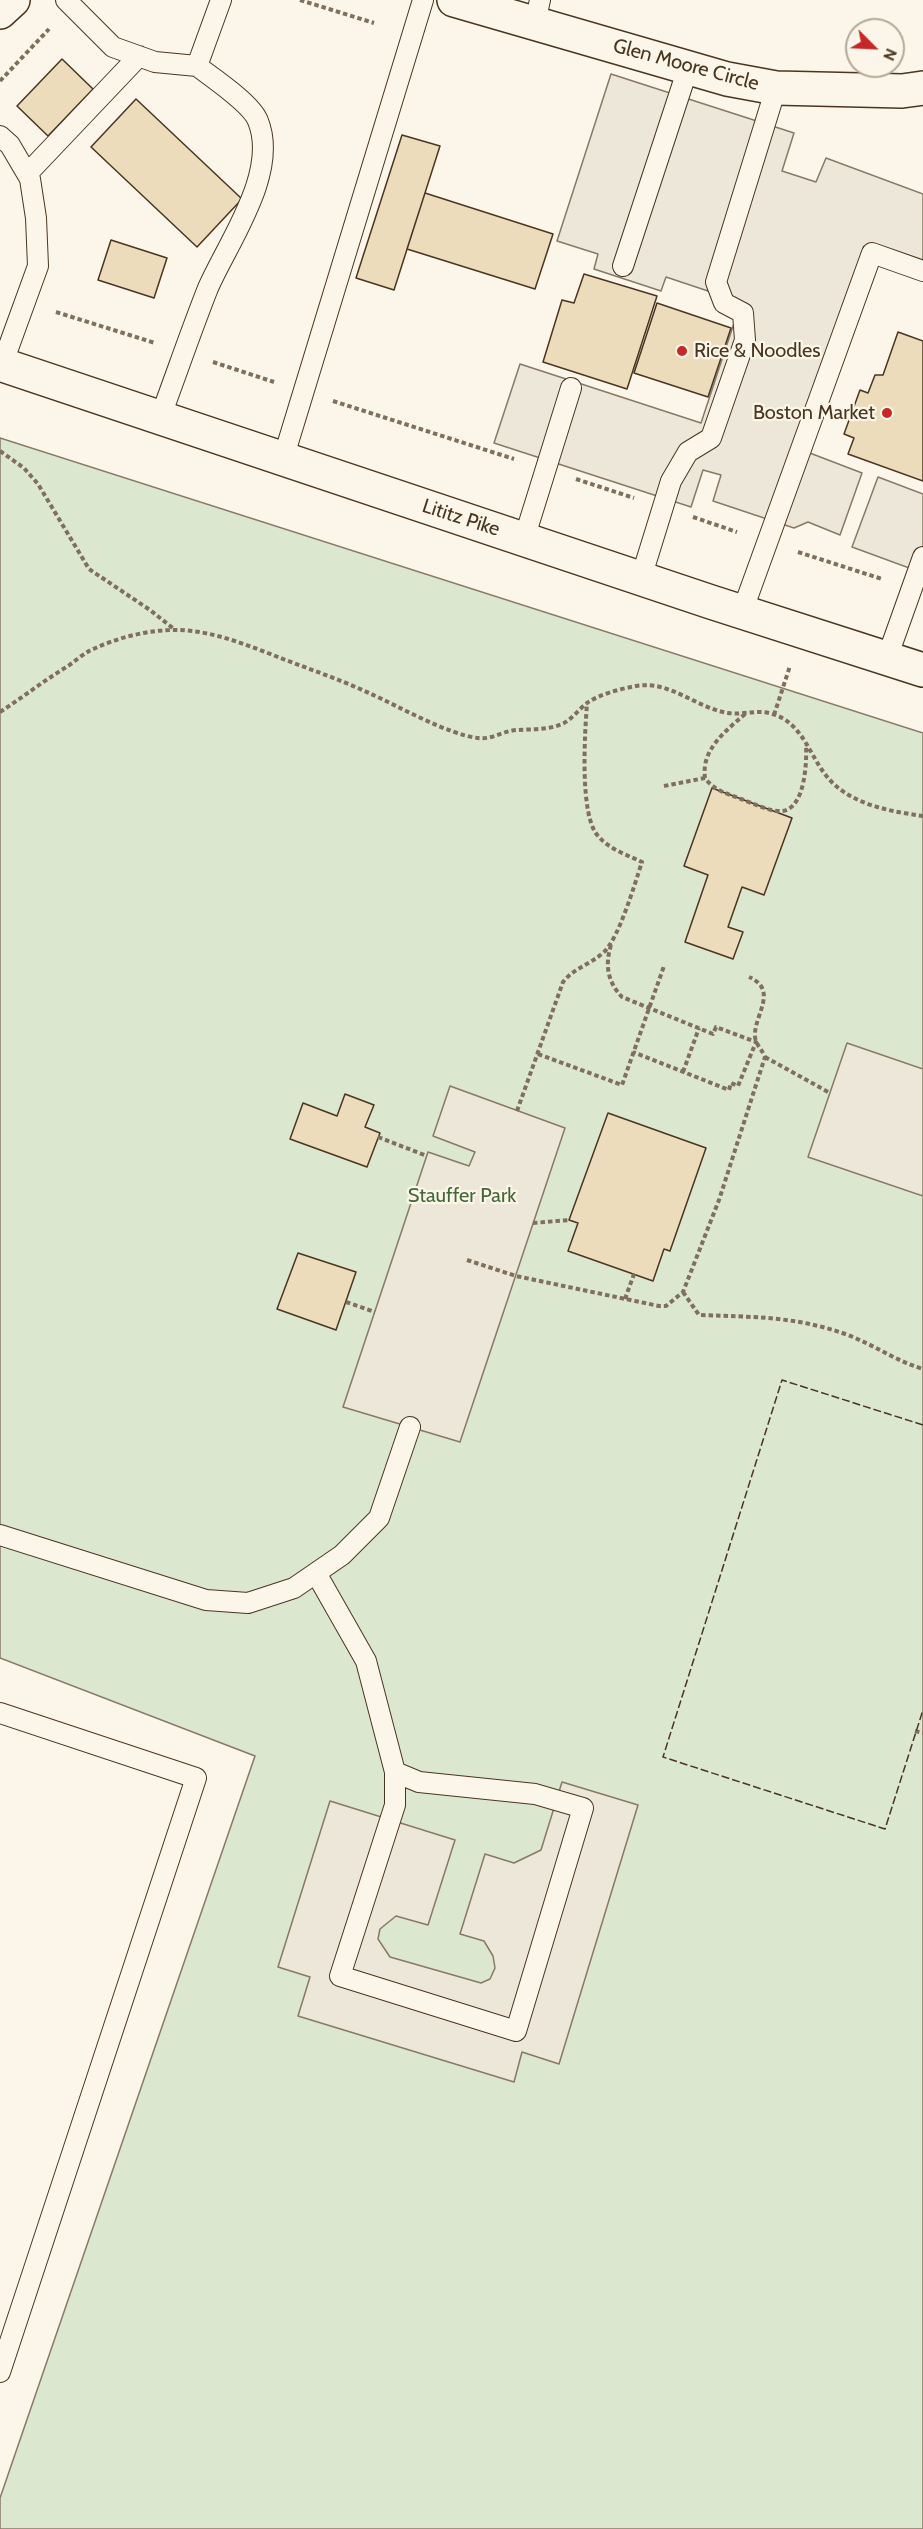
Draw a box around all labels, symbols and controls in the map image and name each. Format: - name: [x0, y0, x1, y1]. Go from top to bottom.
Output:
- north arrow: [845, 18, 905, 78]
- street label: Glen Moore Circle: [611, 34, 761, 96]
- text: N: [879, 46, 901, 64]
- place label: Rice & Noodles: [694, 339, 821, 363]
- marker: Rice & Noodles: [675, 344, 689, 358]
- place label: Boston Market: [753, 401, 875, 425]
- marker: Boston Market: [880, 406, 894, 420]
- street label: Lititz Pike: [419, 494, 503, 542]
- park label: Stauffer Park: [408, 1184, 516, 1208]

